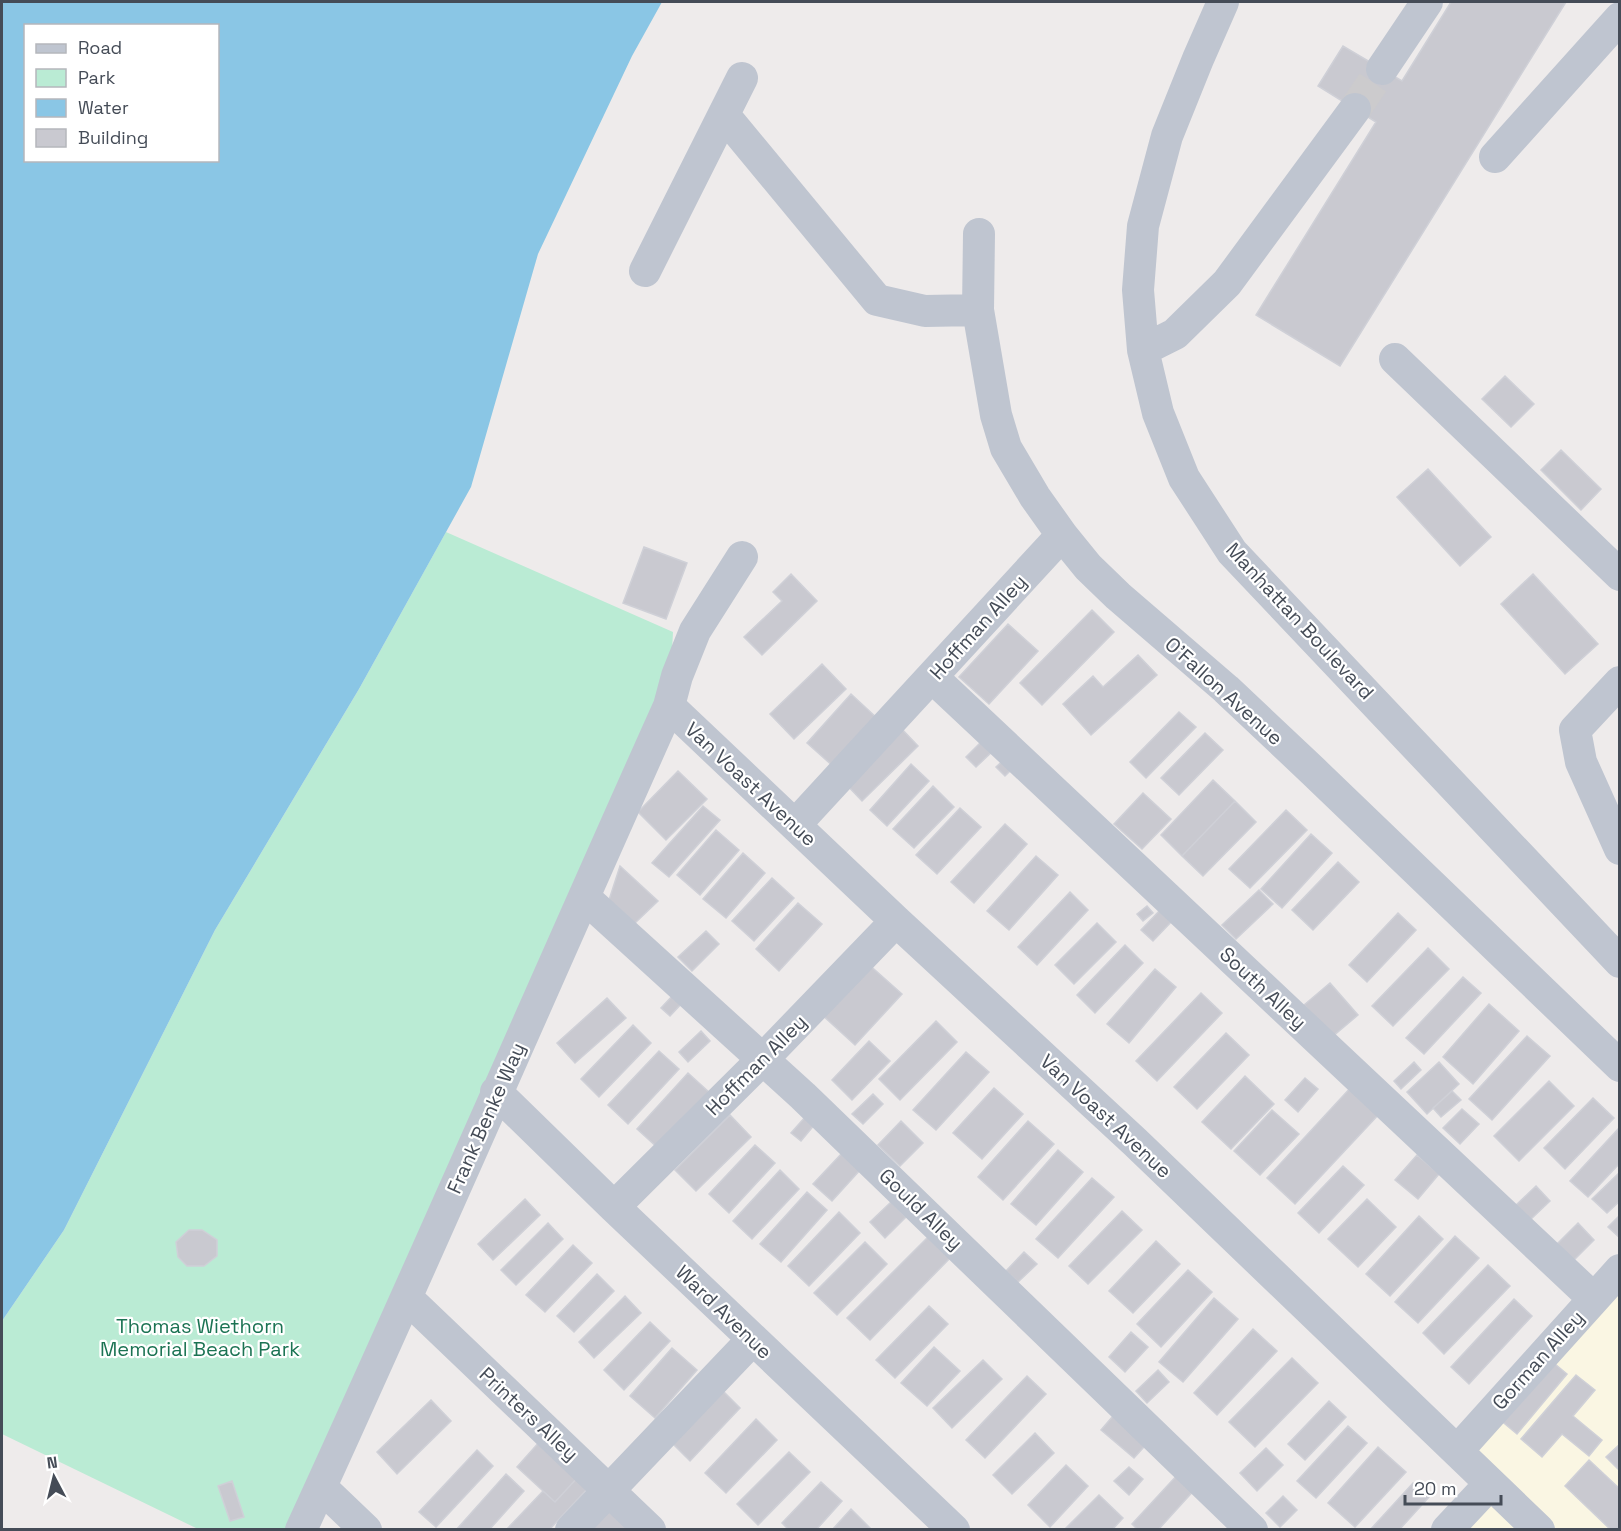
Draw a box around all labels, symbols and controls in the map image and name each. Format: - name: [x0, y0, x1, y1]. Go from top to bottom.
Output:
- legend: [24, 24, 219, 162]
- text: Road: [78, 36, 122, 59]
- text: Park: [78, 66, 116, 89]
- text: Water: [78, 96, 129, 119]
- text: Building: [78, 126, 148, 149]
- street label: Manhattan Boulevard: [1220, 537, 1380, 705]
- street label: Hoffman Alley: [924, 569, 1032, 685]
- street label: O’Fallon Avenue: [1159, 631, 1289, 751]
- street label: Van Voast Avenue: [680, 716, 822, 852]
- street label: South Alley: [1214, 941, 1312, 1035]
- street label: Hoffman Alley: [700, 1009, 812, 1121]
- street label: Frank Benke Way: [441, 1038, 531, 1198]
- street label: Van Voast Avenue: [1035, 1048, 1177, 1184]
- street label: Gould Alley: [874, 1163, 968, 1255]
- street label: Ward Avenue: [670, 1259, 778, 1365]
- street label: Gorman Alley: [1486, 1305, 1590, 1415]
- park label: Thomas Wiethorn Memorial Beach Park: [100, 1313, 300, 1362]
- street label: Printers Alley: [474, 1361, 584, 1467]
- north arrow: [24, 1447, 84, 1507]
- text: N: [46, 1452, 59, 1474]
- scale bar: [1405, 1468, 1501, 1506]
- text: 20 m: [1414, 1477, 1457, 1500]

